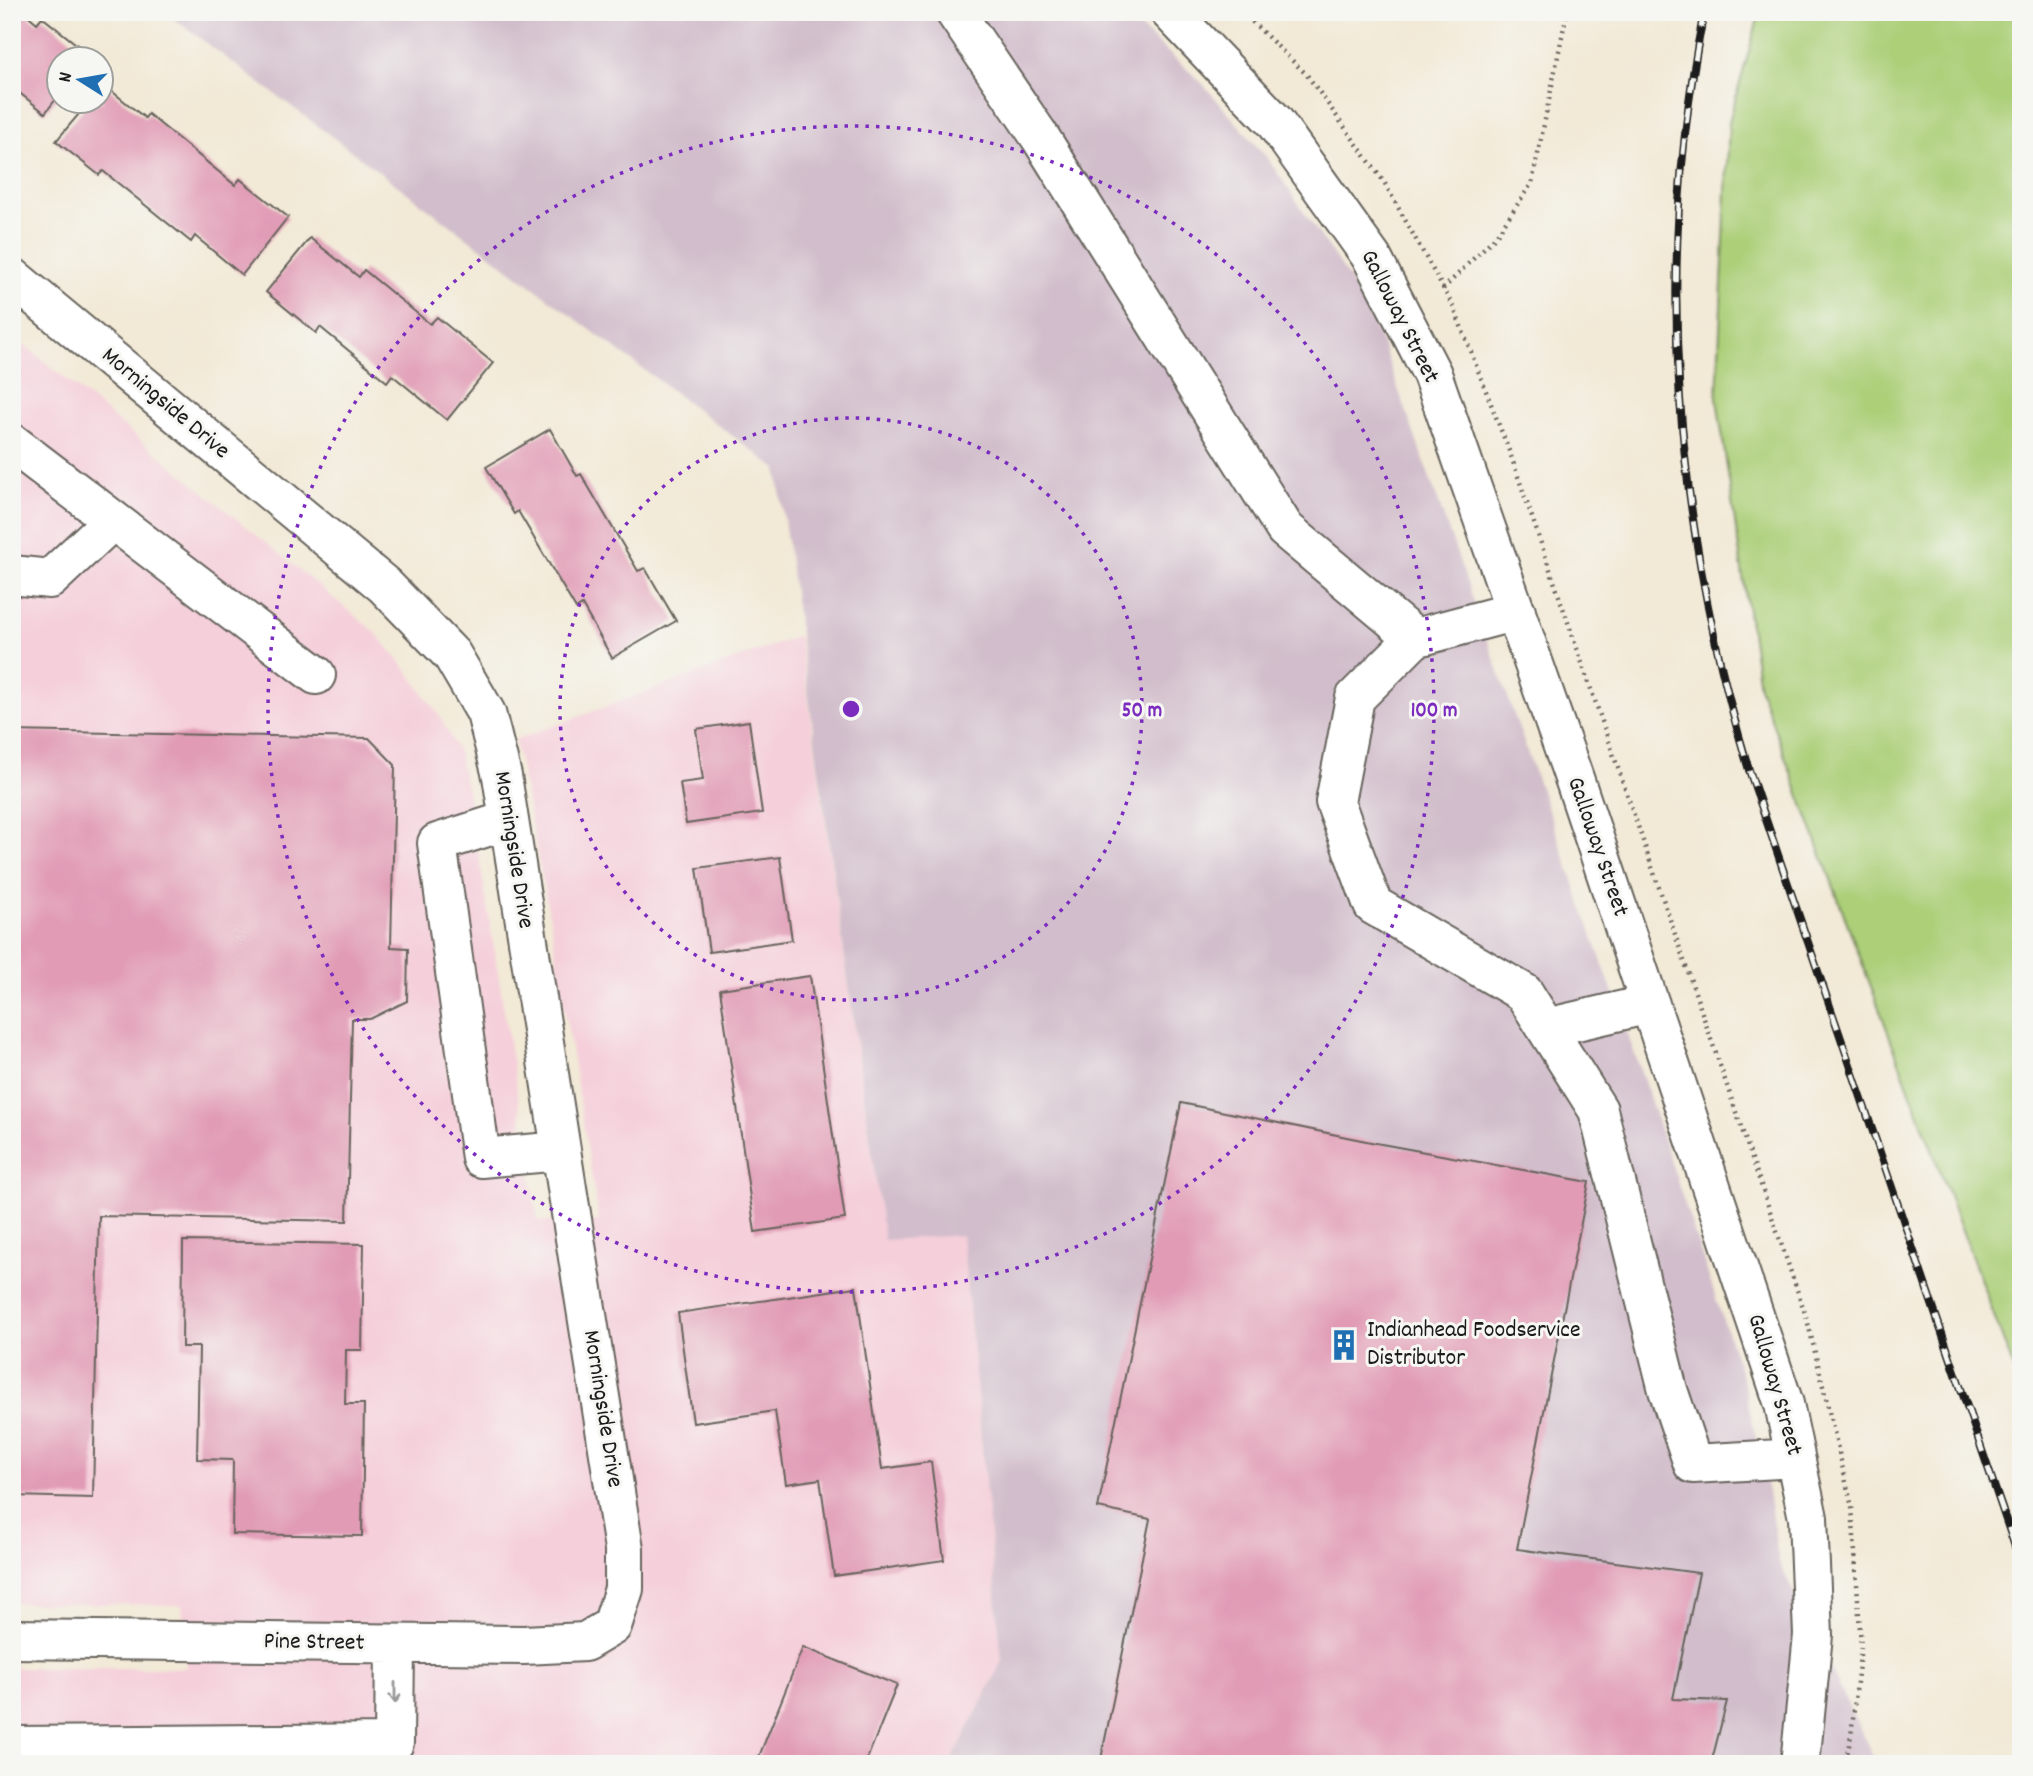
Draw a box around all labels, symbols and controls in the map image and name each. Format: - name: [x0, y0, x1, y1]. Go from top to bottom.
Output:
- north arrow: [46, 46, 116, 116]
- text: N: [53, 70, 81, 85]
- street label: Galloway Street: [1351, 244, 1447, 390]
- street label: Morningside Drive: [93, 340, 237, 468]
- centre of rings: [839, 697, 863, 721]
- text: 50 m: [1122, 697, 1162, 727]
- text: 100 m: [1411, 697, 1457, 727]
- street label: Morningside Drive: [484, 769, 542, 931]
- street label: Galloway Street: [1557, 773, 1637, 922]
- street label: Galloway Street: [1738, 1310, 1810, 1460]
- place label: Indianhead Foodservice Distributor: [1367, 1314, 1581, 1376]
- street label: Morningside Drive: [573, 1328, 631, 1490]
- building icon: Indianhead Foodservice Distributor: [1327, 1328, 1361, 1362]
- street label: Pine Street: [263, 1625, 365, 1661]
- one-way arrow: [388, 1681, 402, 1704]

